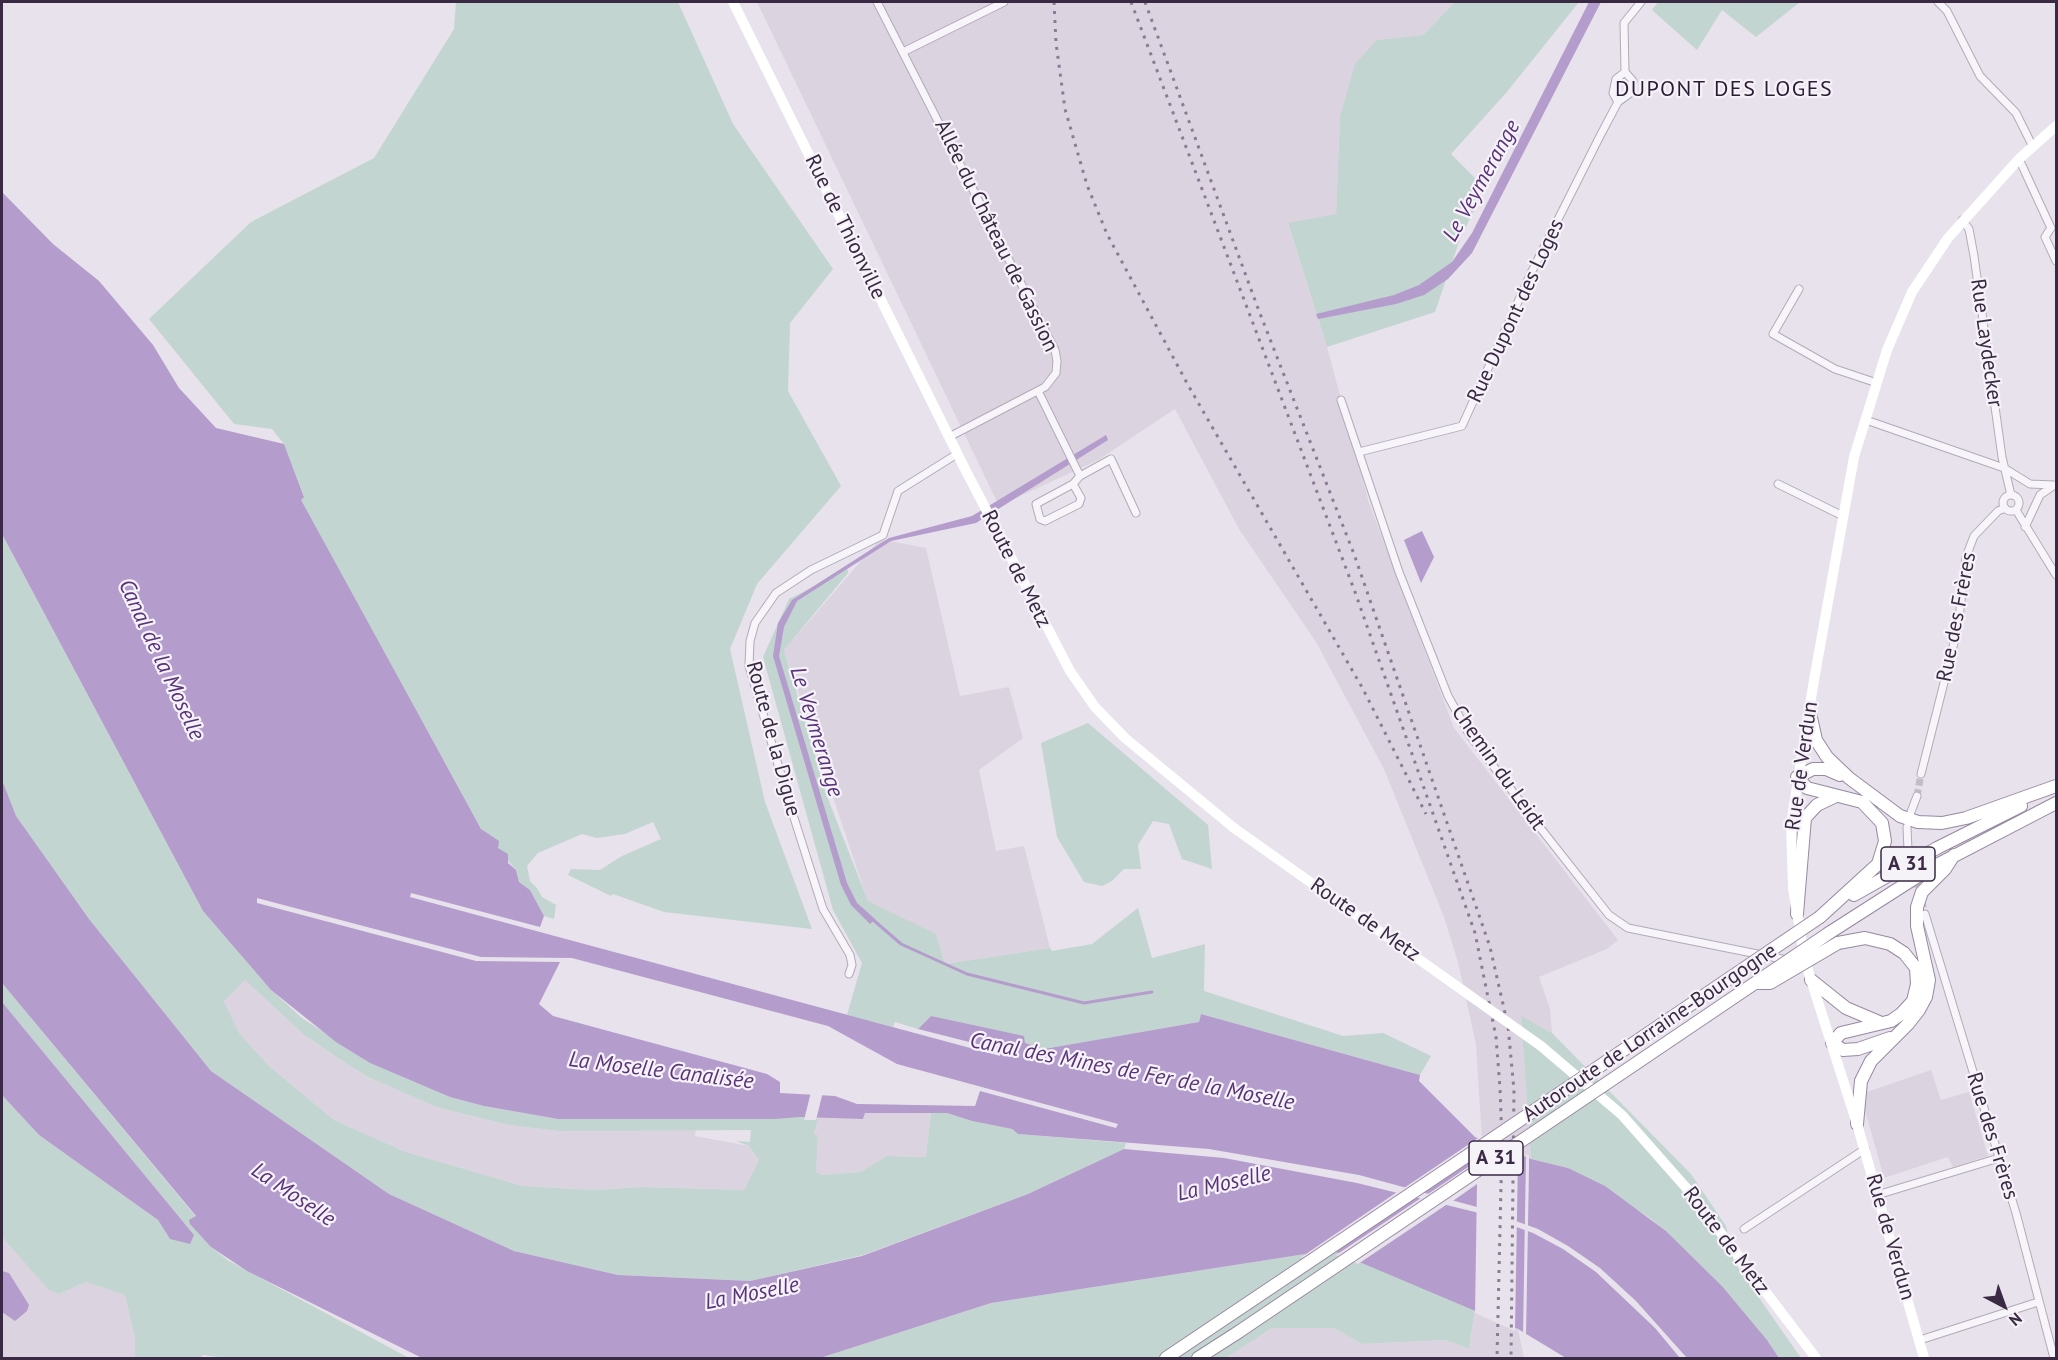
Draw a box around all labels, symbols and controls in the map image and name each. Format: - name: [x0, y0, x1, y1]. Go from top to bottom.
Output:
- district label: DUPONT DES LOGES: [1615, 77, 1833, 103]
- street label: Allée du Château de Gassion: [929, 116, 1063, 356]
- water label: Le Veymerange: [1438, 116, 1526, 246]
- street label: Rue de Thionville: [799, 151, 891, 303]
- street label: Rue Dupont des Loges: [1462, 215, 1570, 407]
- street label: Rue Laydecker: [1965, 277, 2007, 409]
- street label: Route de Metz: [976, 506, 1056, 632]
- street label: Rue des Frères: [1932, 550, 1982, 684]
- water label: Canal de la Moselle: [112, 575, 210, 745]
- street label: Route de la Digue: [740, 659, 806, 819]
- water label: Le Veymerange: [784, 664, 848, 800]
- street label: Rue de Verdun: [1780, 700, 1824, 832]
- street label: Chemin du Leidt: [1446, 701, 1550, 835]
- road number: A 31: [1881, 847, 1935, 881]
- street label: Route de Metz: [1305, 873, 1425, 967]
- street label: Autoroute de Lorraine-Bourgogne: [1518, 938, 1782, 1128]
- water label: Canal des Mines de Fer de la Moselle: [967, 1028, 1297, 1116]
- water label: La Moselle Canalisée: [567, 1047, 755, 1095]
- street label: Rue des Frères: [1961, 1069, 2023, 1203]
- road number: A 31: [1469, 1141, 1523, 1175]
- water label: La Moselle: [246, 1157, 340, 1233]
- water label: La Moselle: [1175, 1160, 1273, 1208]
- street label: Rue de Verdun: [1860, 1171, 1920, 1303]
- street label: Route de Metz: [1677, 1182, 1775, 1300]
- water label: La Moselle: [703, 1272, 801, 1316]
- north arrow: [1974, 1276, 2034, 1336]
- text: N: [2005, 1309, 2026, 1331]

